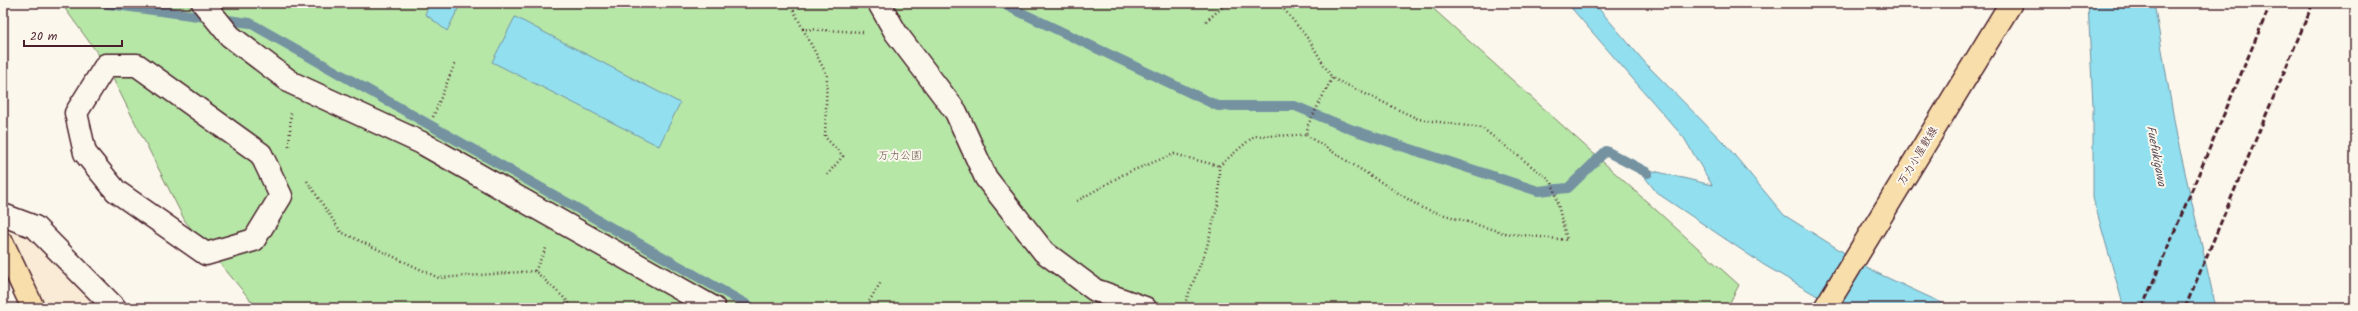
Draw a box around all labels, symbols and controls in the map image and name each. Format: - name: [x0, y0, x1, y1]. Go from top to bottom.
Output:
- scale bar: [24, 22, 122, 48]
- text: 20 m: [30, 27, 58, 46]
- street label: 万力小屋敷線: [1893, 123, 1943, 189]
- water label: Fuefukigawa: [2141, 124, 2171, 189]
- park label: 万力公園: [878, 147, 922, 165]

